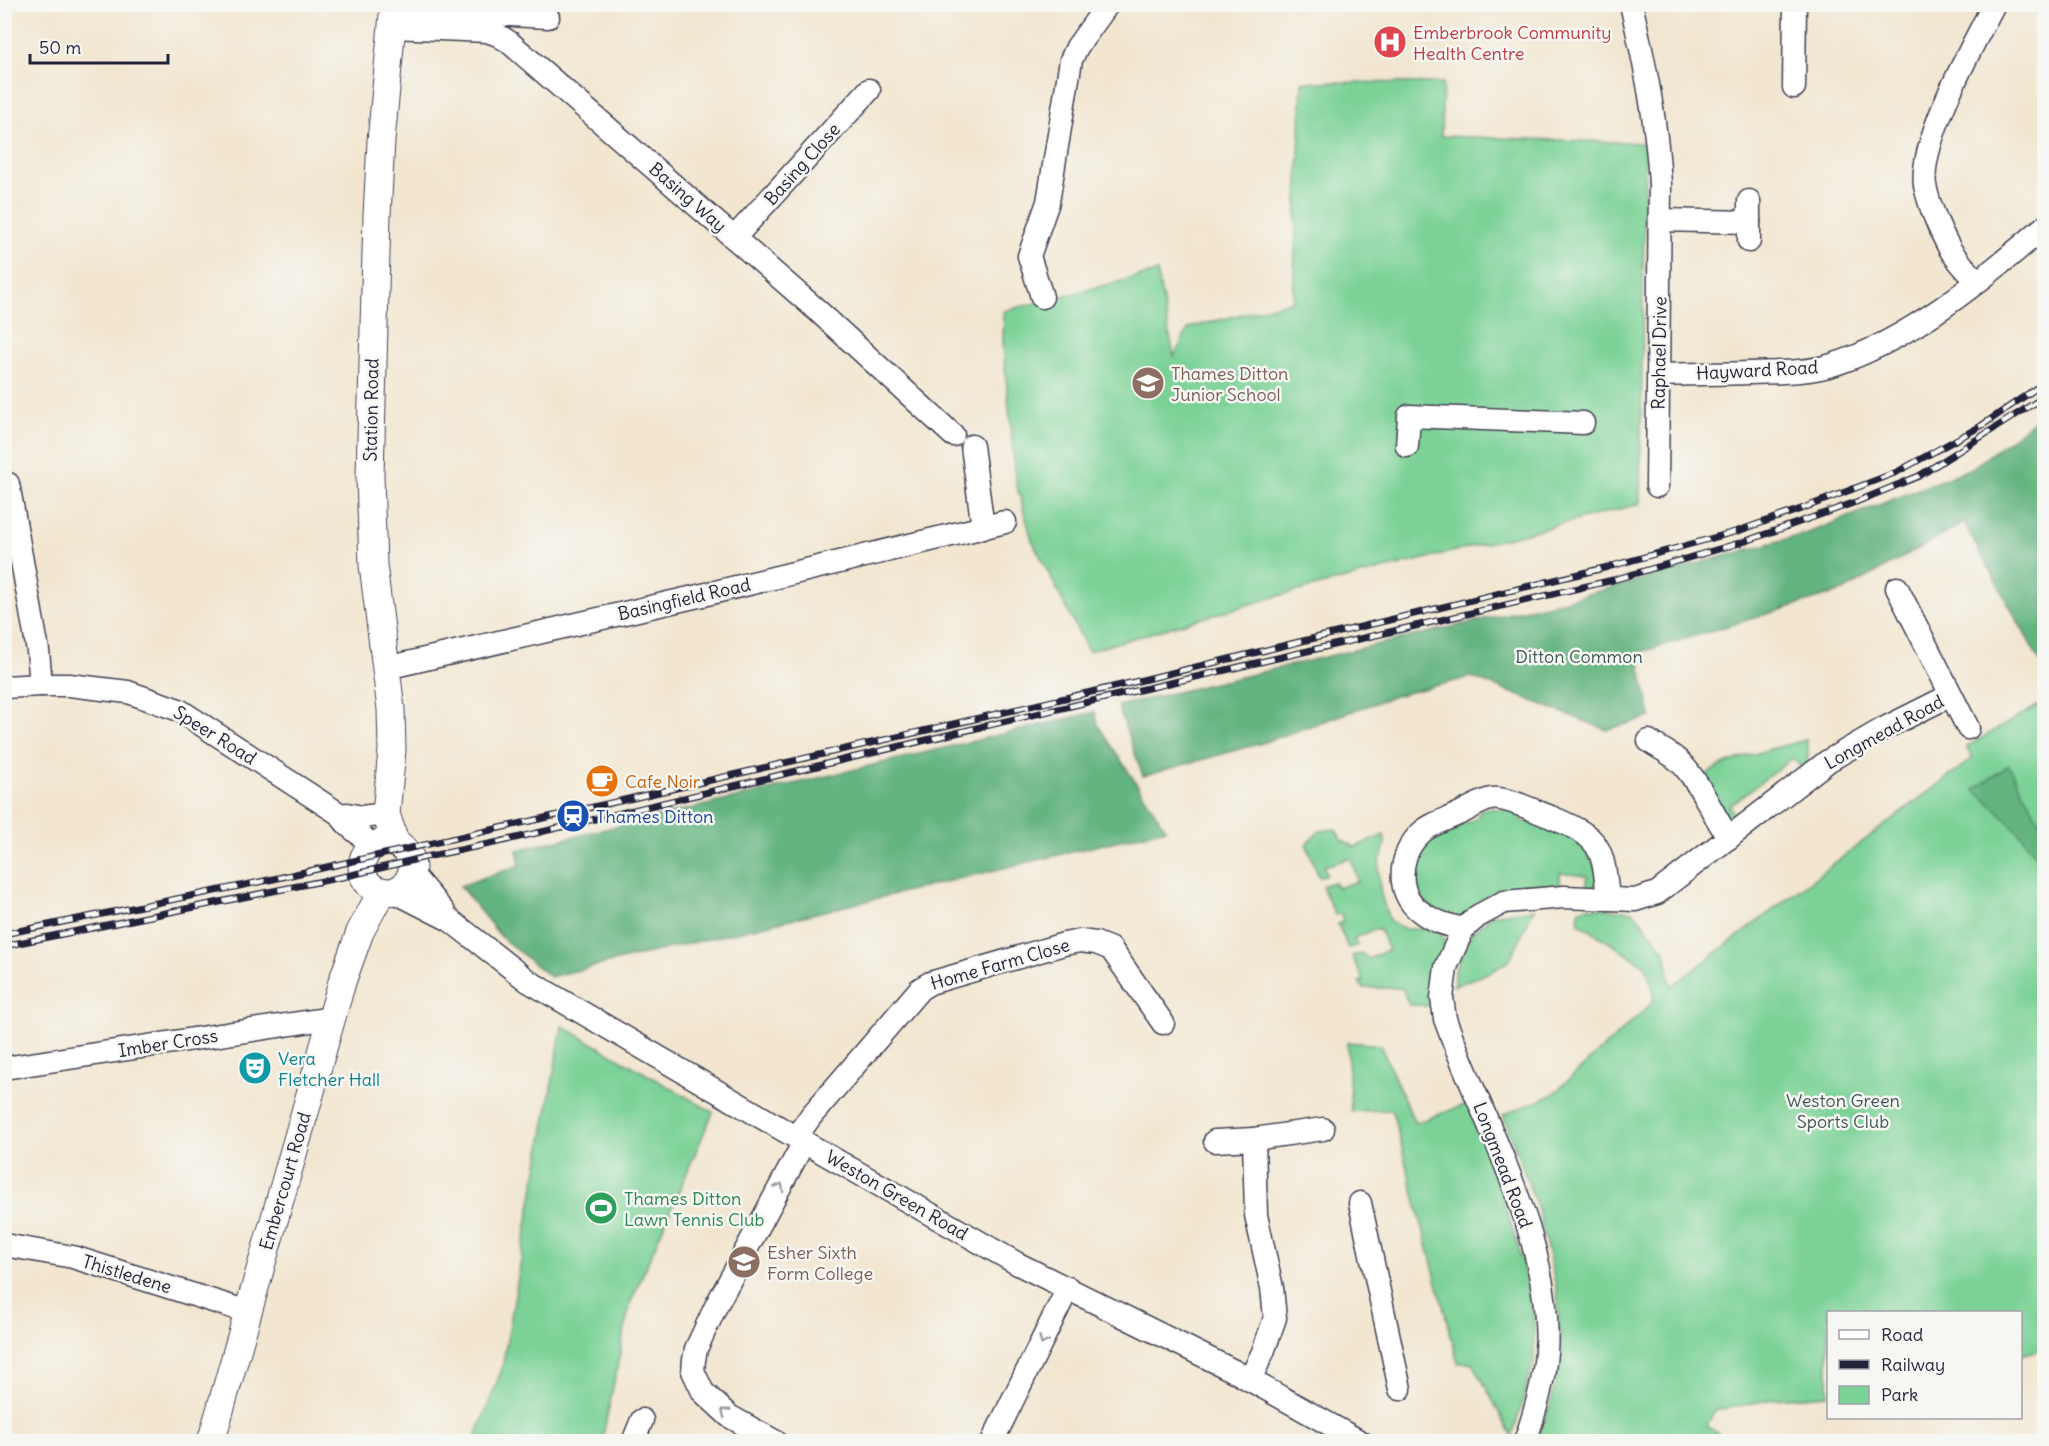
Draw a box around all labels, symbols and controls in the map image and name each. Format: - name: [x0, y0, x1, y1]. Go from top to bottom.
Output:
- place label: Emberbrook Community Health Centre: [1413, 21, 1612, 65]
- hospital icon: Emberbrook Community Health Centre: [1372, 24, 1408, 60]
- scale bar: [30, 27, 168, 65]
- text: 50 m: [39, 36, 81, 59]
- street label: Basing Close: [759, 118, 845, 210]
- street label: Basing Way: [645, 157, 731, 237]
- street label: Raphael Drive: [1647, 296, 1671, 410]
- street label: Hayward Road: [1695, 355, 1819, 385]
- street label: Station Road: [359, 358, 383, 462]
- place label: Thames Ditton Junior School: [1171, 362, 1289, 406]
- school or university icon: Thames Ditton Junior School: [1130, 365, 1166, 401]
- street label: Basingfield Road: [615, 572, 753, 625]
- park label: Ditton Common: [1515, 645, 1643, 668]
- street label: Longmead Road: [1820, 690, 1948, 774]
- street label: Speer Road: [169, 700, 261, 770]
- cafe icon: Cafe Noir: [584, 763, 620, 799]
- place label: Cafe Noir: [625, 770, 701, 793]
- station icon: Thames Ditton: [555, 798, 591, 834]
- place label: Thames Ditton: [596, 805, 714, 828]
- street label: Home Farm Close: [928, 933, 1072, 995]
- street label: Imber Cross: [117, 1024, 219, 1062]
- place label: Vera Fletcher Hall: [278, 1047, 380, 1091]
- theatre icon: Vera Fletcher Hall: [237, 1050, 273, 1086]
- park label: Weston Green Sports Club: [1786, 1089, 1900, 1133]
- street label: Longmead Road: [1468, 1099, 1538, 1232]
- street label: Embercourt Road: [254, 1109, 316, 1253]
- street label: Weston Green Road: [822, 1145, 973, 1245]
- one-way arrow: [773, 1183, 784, 1194]
- place label: Thames Ditton Lawn Tennis Club: [624, 1187, 764, 1231]
- sports icon: Thames Ditton Lawn Tennis Club: [583, 1190, 619, 1226]
- place label: Esher Sixth Form College: [767, 1241, 873, 1285]
- school or university icon: Esher Sixth Form College: [726, 1244, 762, 1280]
- street label: Thistledene: [80, 1250, 174, 1298]
- legend: [1827, 1311, 2022, 1419]
- text: Road: [1881, 1323, 1924, 1346]
- one-way arrow: [1038, 1334, 1050, 1345]
- text: Railway: [1881, 1353, 1945, 1376]
- text: Park: [1881, 1383, 1918, 1406]
- one-way arrow: [721, 1408, 732, 1419]

